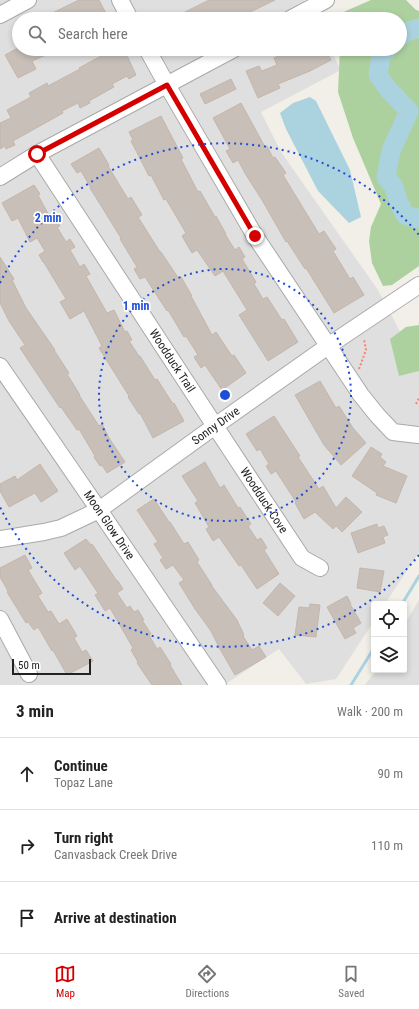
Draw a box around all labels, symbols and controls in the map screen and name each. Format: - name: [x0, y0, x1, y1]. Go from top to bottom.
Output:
- search box: [12, 12, 407, 56]
- icon: search: [26, 23, 48, 45]
- text: Search here: [58, 25, 128, 43]
- route start: [28, 145, 46, 163]
- text: 2 min: [35, 211, 61, 225]
- route end: [246, 227, 264, 245]
- text: 1 min: [123, 299, 149, 313]
- street label: Woodduck Trail: [146, 326, 198, 395]
- centre of rings: [218, 388, 232, 402]
- street label: Sonny Drive: [189, 404, 243, 448]
- street label: Woodduck Cove: [237, 465, 291, 536]
- street label: Moon Glow Drive: [81, 488, 138, 562]
- map controls: [371, 601, 407, 673]
- button: locate: [371, 601, 407, 637]
- button: layers: [371, 637, 407, 673]
- scale bar: [12, 657, 91, 676]
- text: 50 m: [18, 659, 40, 672]
- text: 3 min: [16, 701, 54, 721]
- text: Walk · 200 m: [337, 704, 403, 719]
- text: Continue: [54, 757, 108, 775]
- icon: ahead: [16, 763, 38, 785]
- text: 90 m: [377, 766, 403, 781]
- text: Topaz Lane: [54, 775, 113, 790]
- text: Turn right: [54, 829, 113, 847]
- icon: right: [16, 835, 38, 857]
- text: 110 m: [371, 838, 403, 853]
- text: Canvasback Creek Drive: [54, 847, 177, 862]
- icon: arrive: [16, 907, 38, 929]
- text: Arrive at destination: [54, 909, 177, 927]
- tab: Map: [54, 963, 76, 1000]
- tab: Directions: [185, 963, 229, 1000]
- tab: Saved: [338, 963, 365, 1000]

